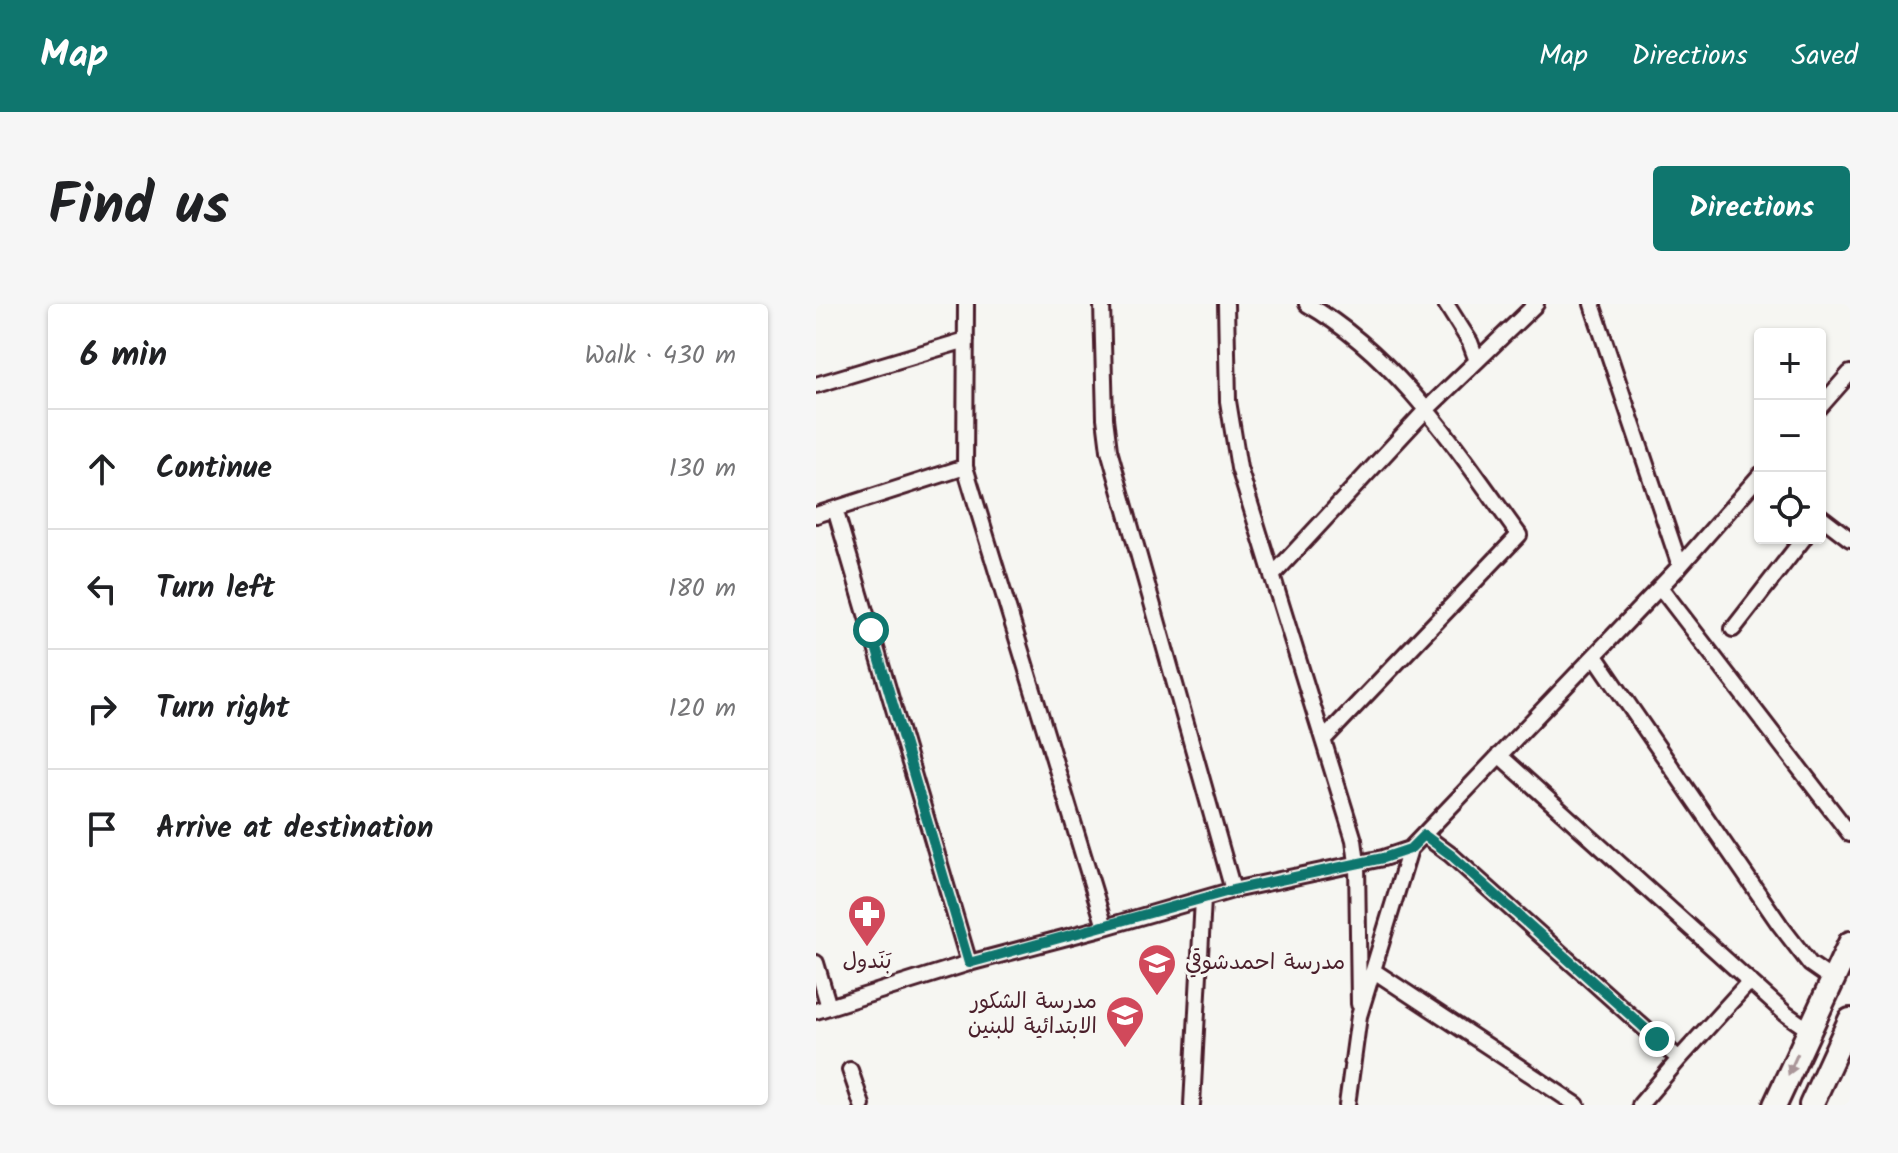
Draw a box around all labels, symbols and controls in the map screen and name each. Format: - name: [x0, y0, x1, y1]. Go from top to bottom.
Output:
- text: Map: [40, 26, 109, 86]
- text: Map: [1539, 34, 1588, 79]
- text: Directions: [1632, 34, 1748, 79]
- text: Saved: [1792, 34, 1858, 79]
- text: Find us: [48, 163, 229, 253]
- button: Directions: [1653, 166, 1850, 251]
- map controls: [1754, 328, 1826, 544]
- button: +: [1754, 328, 1826, 400]
- text: 6 min: [80, 329, 167, 383]
- text: Walk · 430 m: [585, 335, 736, 377]
- button: −: [1754, 400, 1826, 472]
- text: Continue: [156, 445, 272, 493]
- icon: ahead: [80, 447, 124, 491]
- text: 130 m: [669, 448, 736, 490]
- button: locate: [1754, 472, 1826, 544]
- text: Turn left: [156, 565, 275, 613]
- icon: left: [80, 567, 124, 611]
- text: 180 m: [668, 568, 736, 610]
- route start: [853, 612, 889, 648]
- text: Turn right: [156, 685, 289, 733]
- icon: right: [80, 687, 124, 731]
- text: 120 m: [669, 688, 736, 730]
- text: Arrive at destination: [156, 805, 433, 853]
- icon: arrive: [80, 807, 124, 851]
- pharmacy icon: بَنَدول: [846, 893, 888, 948]
- school or university icon: مدرسة احمدشوقي: [1136, 942, 1178, 997]
- place label: بَنَدول: [842, 945, 892, 980]
- place label: مدرسة احمدشوقي: [1185, 946, 1345, 981]
- place label: مدرسة الشكور الابتدائية للبنين: [968, 985, 1097, 1045]
- school or university icon: مدرسة الشكور الابتدائية للبنين: [1104, 994, 1146, 1049]
- route end: [1639, 1021, 1675, 1057]
- one-way arrow: [1786, 1053, 1800, 1076]

